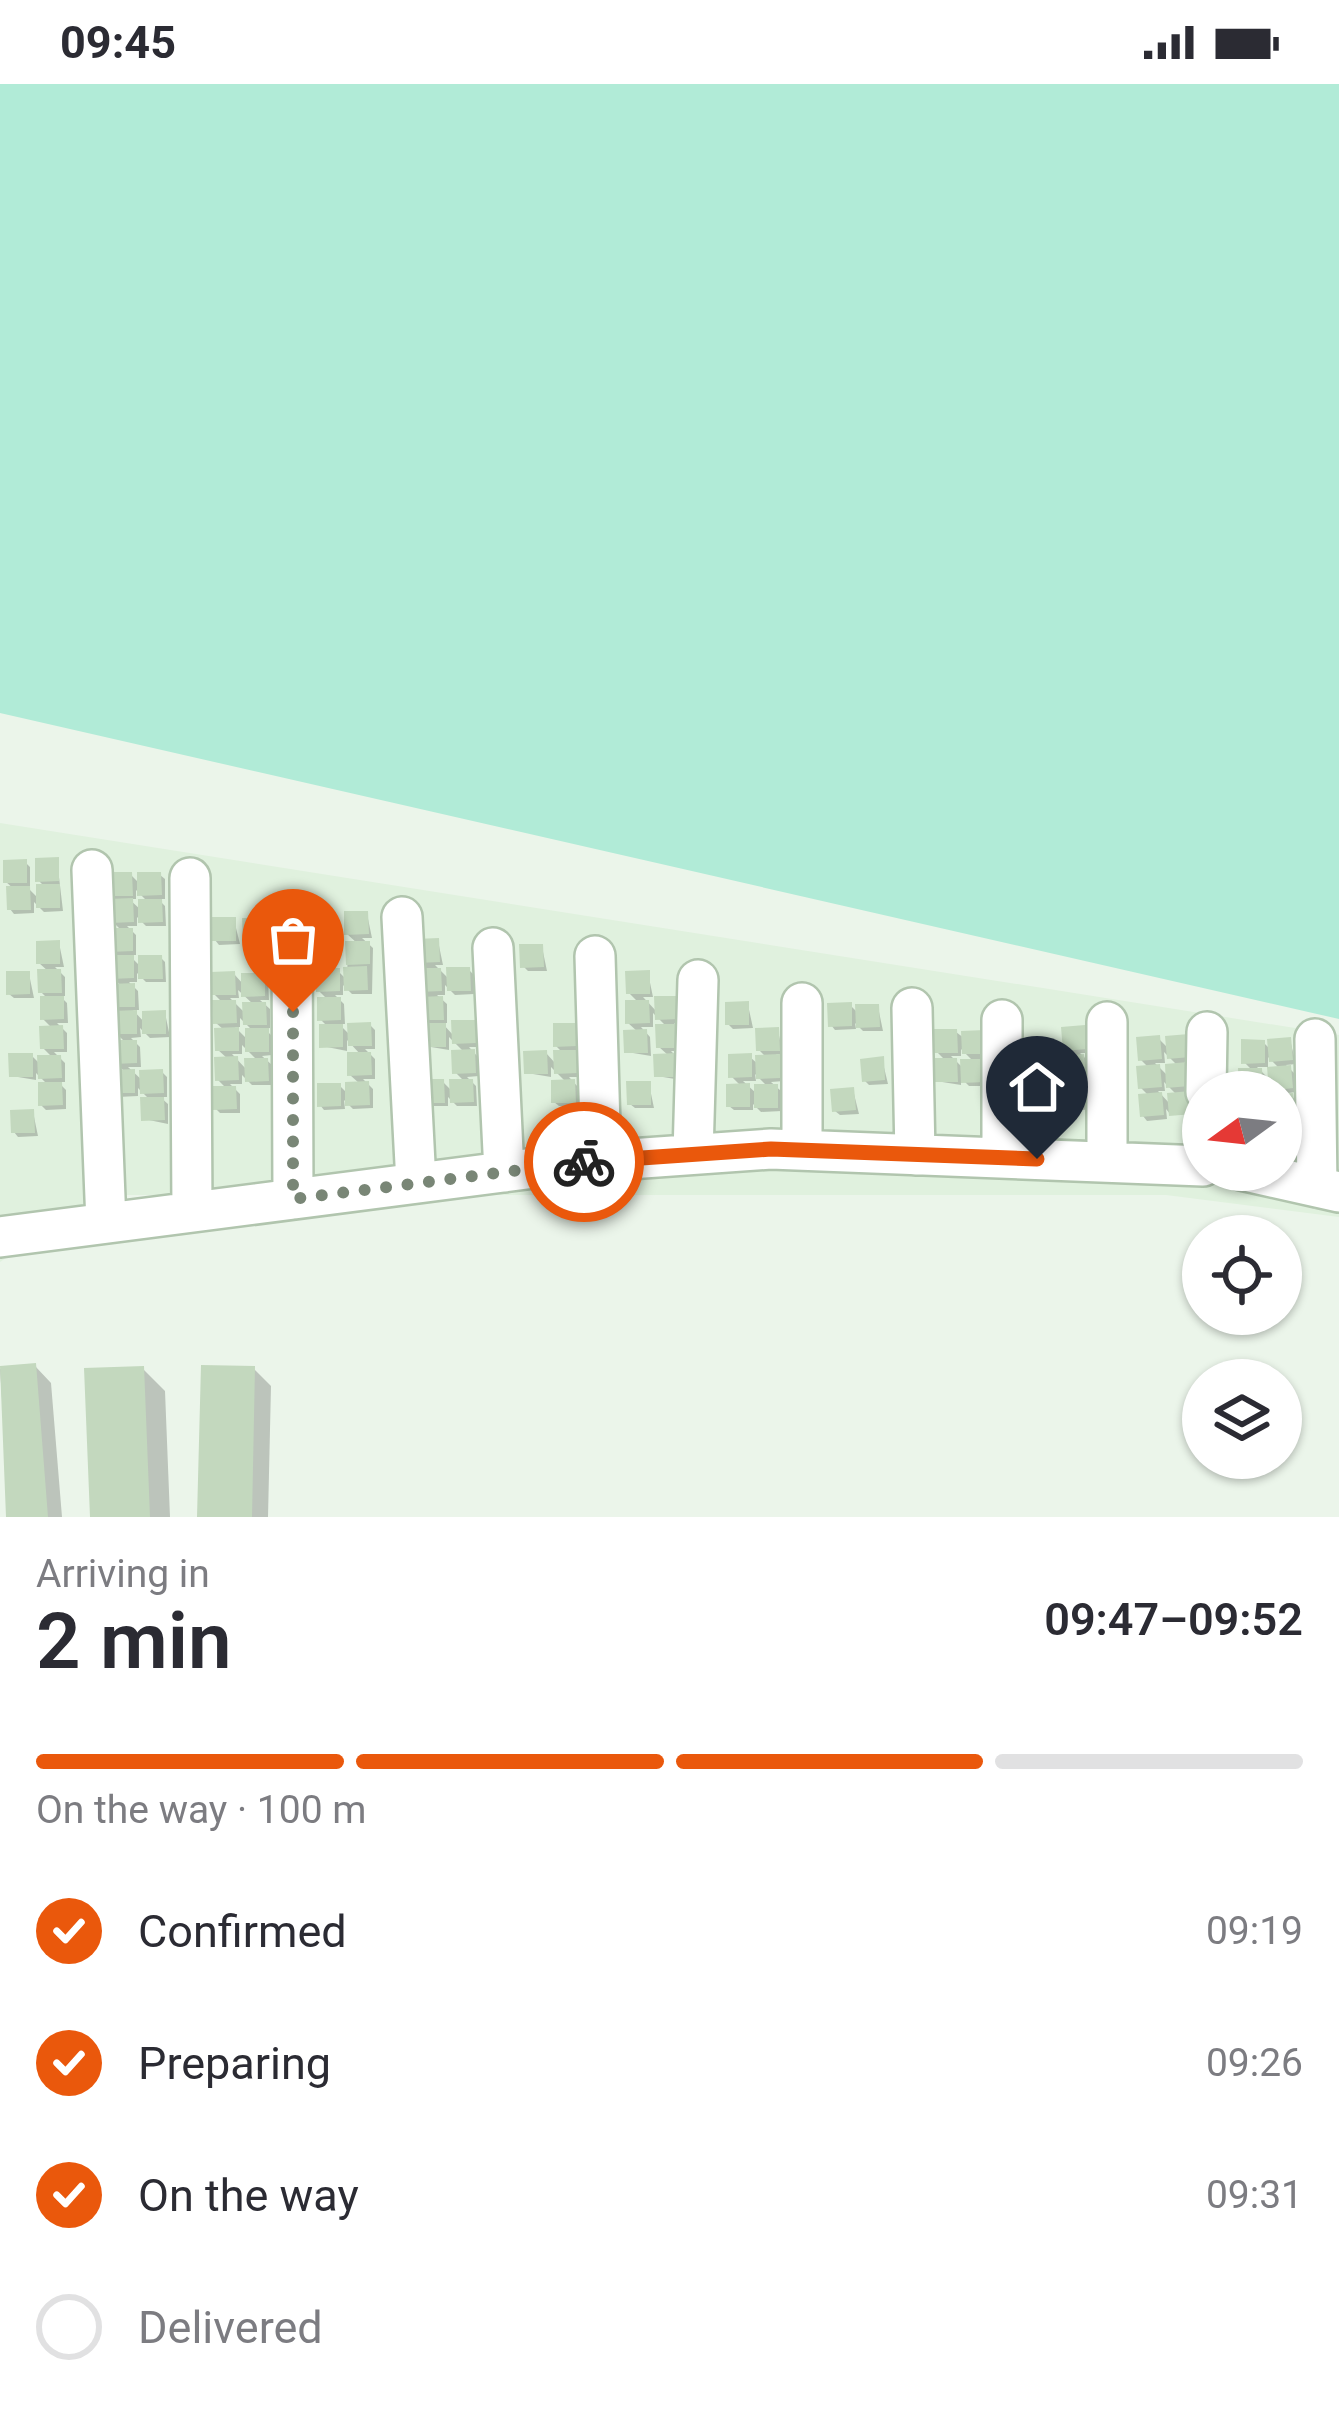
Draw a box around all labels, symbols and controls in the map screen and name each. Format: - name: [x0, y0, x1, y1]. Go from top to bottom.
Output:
- text: 09:45: [60, 16, 176, 69]
- pin: [242, 889, 344, 1012]
- icon: bag: [260, 907, 326, 973]
- pin: [986, 1036, 1088, 1159]
- icon: home: [1004, 1054, 1070, 1120]
- north arrow: [1182, 1071, 1302, 1191]
- map controls: [1182, 1071, 1302, 1479]
- courier: [524, 1102, 644, 1222]
- icon: bike: [551, 1129, 617, 1195]
- button: locate: [1182, 1215, 1302, 1335]
- button: layers: [1182, 1359, 1302, 1479]
- text: Arriving in: [36, 1551, 210, 1597]
- text: 09:47–09:52: [1044, 1593, 1303, 1646]
- text: 2 min: [36, 1596, 232, 1687]
- text: On the way · 100 m: [36, 1787, 367, 1833]
- icon: check: [36, 1898, 102, 1964]
- text: Confirmed: [138, 1905, 347, 1958]
- text: 09:19: [1206, 1908, 1303, 1954]
- icon: check: [36, 2030, 102, 2096]
- text: Preparing: [138, 2037, 331, 2090]
- text: 09:26: [1206, 2040, 1303, 2086]
- icon: check: [36, 2162, 102, 2228]
- text: On the way: [138, 2169, 359, 2222]
- text: 09:31: [1206, 2172, 1303, 2218]
- text: Delivered: [138, 2301, 323, 2354]

